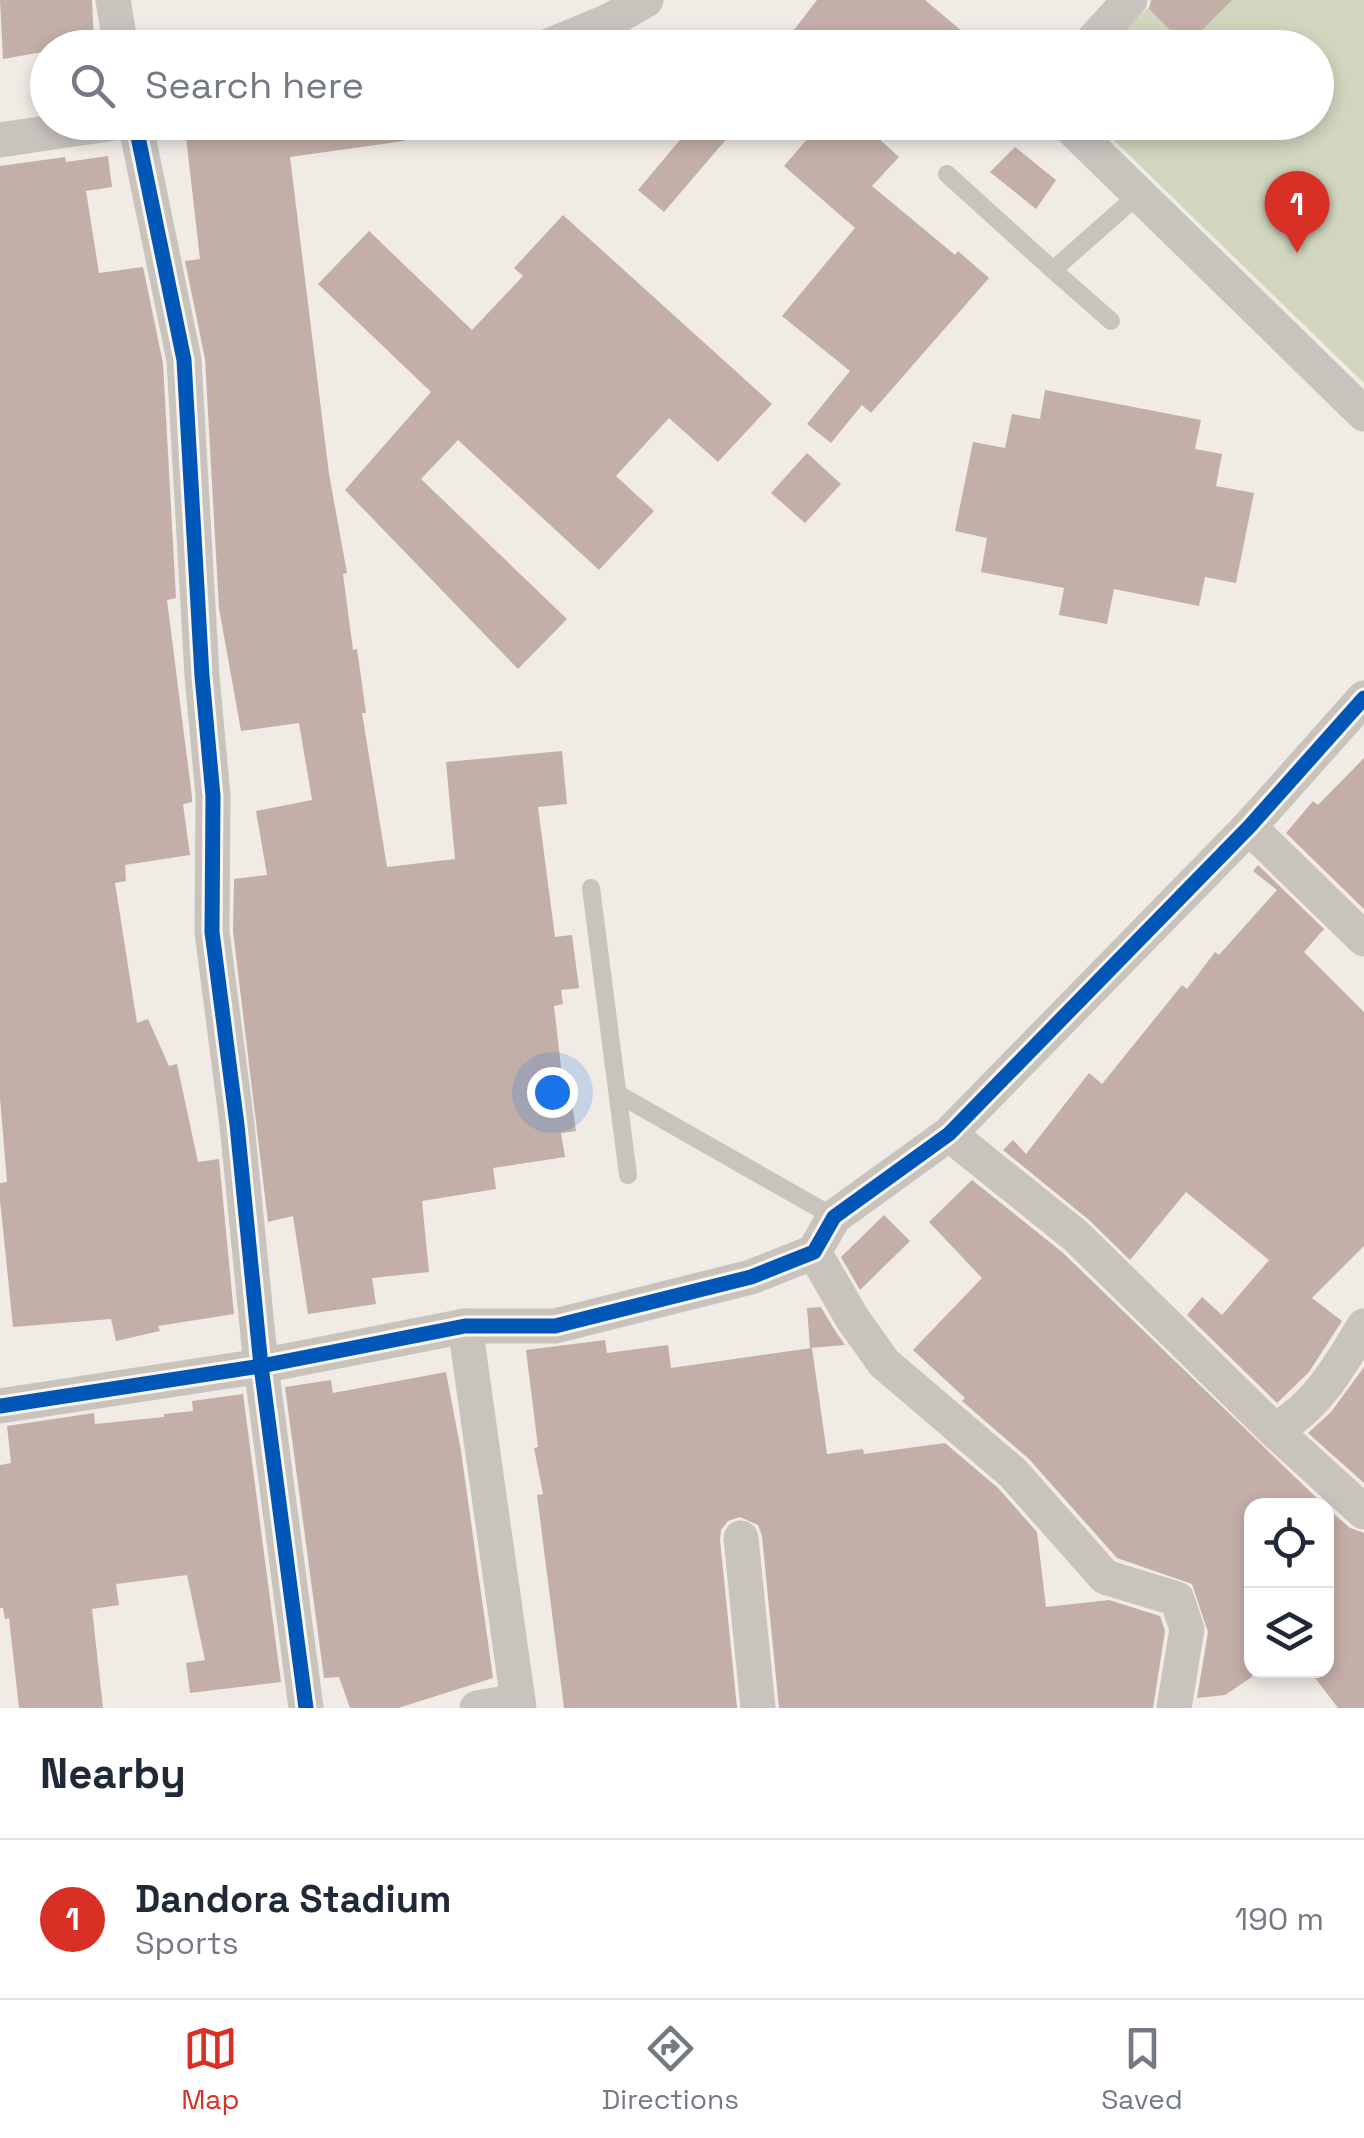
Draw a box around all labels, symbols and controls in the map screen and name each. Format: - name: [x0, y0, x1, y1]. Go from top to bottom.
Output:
- search box: [30, 30, 1334, 140]
- icon: search: [65, 58, 120, 113]
- text: Search here: [145, 61, 364, 109]
- pin: 1: [1264, 170, 1330, 253]
- your location: [527, 1067, 578, 1118]
- map controls: [1244, 1498, 1334, 1678]
- button: locate: [1244, 1498, 1334, 1588]
- button: layers: [1244, 1588, 1334, 1678]
- text: Nearby: [40, 1747, 186, 1800]
- text: Dandora Stadium: [135, 1875, 452, 1923]
- text: 1: [65, 1899, 80, 1939]
- text: 190 m: [1235, 1899, 1324, 1939]
- text: Sports: [135, 1923, 239, 1963]
- tab: Map: [181, 2021, 239, 2117]
- tab: Directions: [602, 2021, 739, 2117]
- tab: Saved: [1101, 2021, 1183, 2117]

